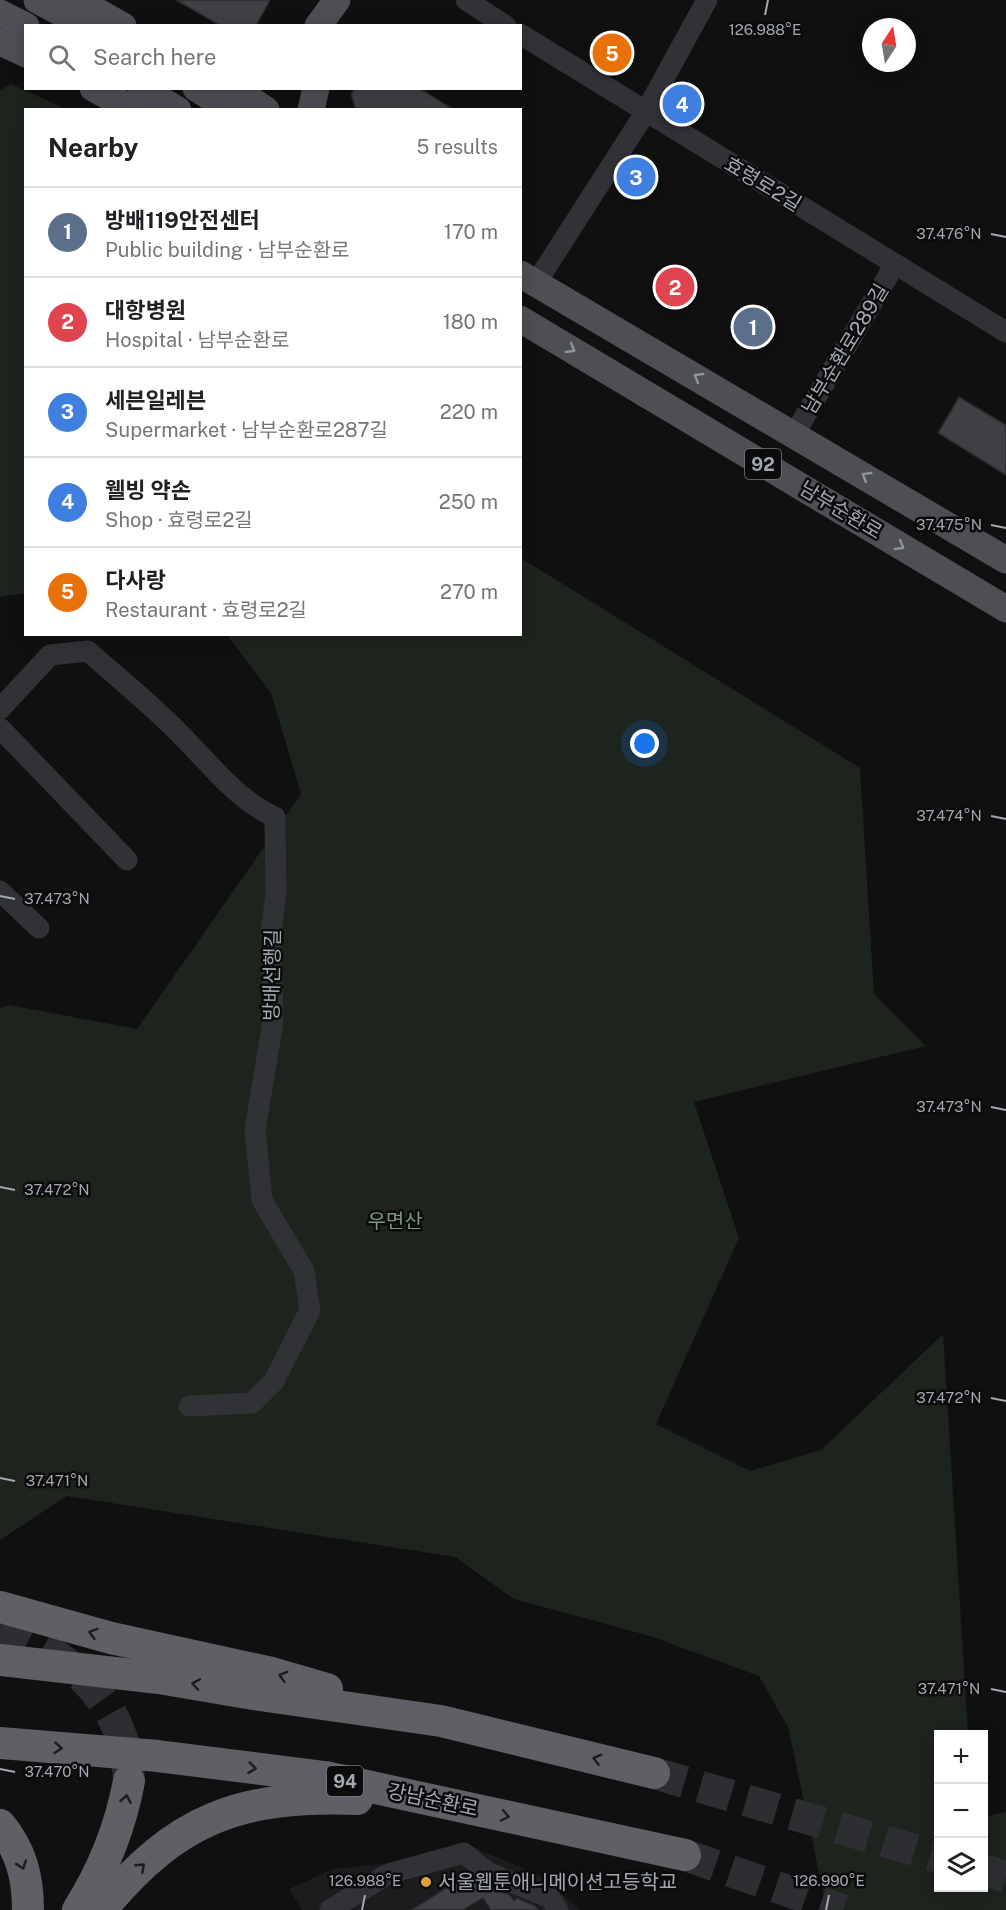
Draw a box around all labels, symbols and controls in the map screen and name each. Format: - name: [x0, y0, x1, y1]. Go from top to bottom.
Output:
- north arrow: [862, 18, 916, 72]
- text: 126.988°E: [729, 21, 801, 38]
- search box: [24, 24, 522, 90]
- pin: 5: [592, 31, 632, 76]
- icon: search: [45, 41, 78, 74]
- text: Search here: [93, 44, 217, 70]
- pin: 4: [662, 82, 702, 126]
- text: Nearby: [48, 132, 138, 163]
- text: 5 results: [416, 135, 498, 159]
- street label: 효령로2길: [720, 152, 806, 216]
- pin: 3: [616, 154, 656, 200]
- text: 방배119안전센터: [105, 207, 260, 233]
- text: 1: [63, 220, 72, 244]
- text: 170 m: [444, 220, 498, 244]
- text: 37.476°N: [916, 225, 982, 242]
- text: Public building · 남부순환로: [105, 238, 349, 262]
- pin: 2: [656, 264, 694, 310]
- street label: 남부순환로289길: [797, 280, 893, 418]
- text: 대항병원: [105, 297, 186, 323]
- pin: 1: [734, 304, 772, 350]
- text: 2: [61, 310, 74, 334]
- text: 180 m: [443, 310, 498, 334]
- text: Hospital · 남부순환로: [105, 328, 289, 352]
- one-way arrow: [565, 342, 575, 353]
- one-way arrow: [694, 373, 704, 384]
- text: 세븐일레븐: [105, 387, 206, 413]
- text: 3: [61, 400, 74, 424]
- text: 220 m: [440, 400, 498, 424]
- text: Supermarket · 남부순환로287길: [105, 418, 388, 442]
- road number: 92: [745, 449, 781, 479]
- one-way arrow: [862, 472, 872, 483]
- street label: 남부순환로: [795, 476, 887, 544]
- text: 웰빙 약손: [105, 477, 191, 503]
- text: 4: [61, 490, 74, 514]
- text: 250 m: [439, 490, 498, 514]
- text: Shop · 효령로2길: [105, 508, 253, 532]
- text: 37.475°N: [916, 516, 982, 533]
- one-way arrow: [894, 538, 905, 550]
- text: 다사랑: [105, 567, 166, 593]
- text: 5: [61, 580, 74, 604]
- text: 270 m: [440, 580, 498, 604]
- text: Restaurant · 효령로2길: [105, 598, 307, 622]
- your location: [630, 729, 659, 758]
- text: 37.474°N: [916, 807, 982, 824]
- text: 37.473°N: [24, 890, 90, 907]
- street label: 방배선행길: [259, 929, 285, 1021]
- text: 37.473°N: [916, 1098, 982, 1115]
- text: 37.472°N: [24, 1181, 90, 1198]
- park label: 우면산: [367, 1209, 423, 1233]
- text: 37.472°N: [916, 1389, 982, 1406]
- text: 37.471°N: [26, 1472, 88, 1489]
- one-way arrow: [88, 1628, 99, 1640]
- one-way arrow: [279, 1671, 289, 1683]
- one-way arrow: [191, 1678, 201, 1691]
- text: 37.471°N: [918, 1680, 980, 1697]
- map controls: [934, 1730, 988, 1892]
- button: +: [934, 1730, 988, 1784]
- one-way arrow: [54, 1741, 63, 1754]
- one-way arrow: [592, 1754, 602, 1767]
- one-way arrow: [248, 1761, 257, 1774]
- text: 37.470°N: [24, 1763, 90, 1780]
- road number: 94: [327, 1766, 363, 1796]
- street label: 강남순환로: [386, 1779, 480, 1821]
- button: −: [934, 1784, 988, 1838]
- one-way arrow: [119, 1795, 132, 1805]
- one-way arrow: [500, 1809, 510, 1822]
- button: layers: [934, 1838, 988, 1892]
- one-way arrow: [15, 1859, 28, 1870]
- one-way arrow: [134, 1863, 144, 1874]
- place label: 서울웹툰애니메이션고등학교: [438, 1870, 677, 1894]
- text: 126.988°E: [329, 1872, 401, 1889]
- text: 126.990°E: [793, 1872, 865, 1889]
- marker: 서울웹툰애니메이션고등학교: [419, 1875, 433, 1889]

